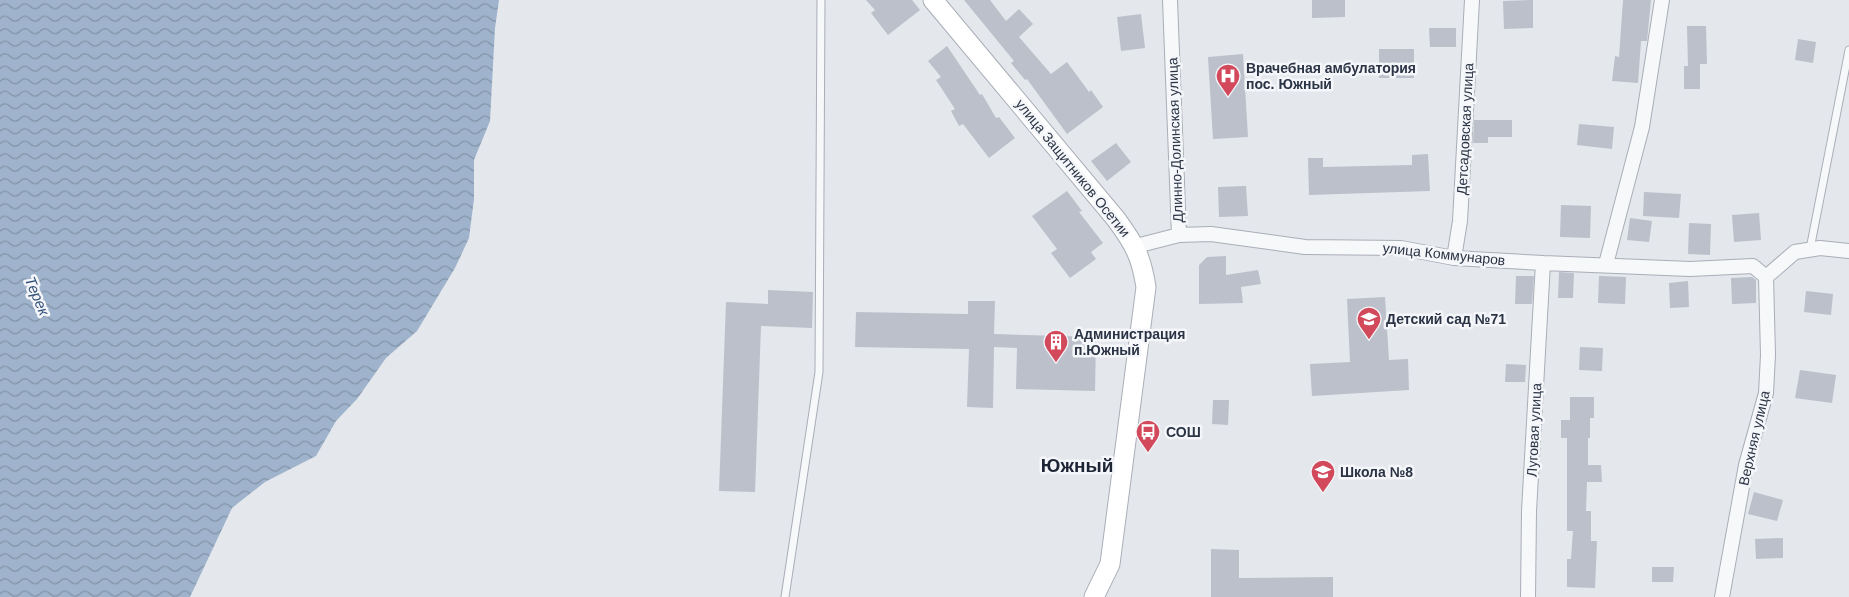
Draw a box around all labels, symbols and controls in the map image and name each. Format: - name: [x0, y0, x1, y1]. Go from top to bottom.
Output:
- street label: Длинно-Долинская улица: [1164, 57, 1186, 223]
- place label: Врачебная амбулатория пос. Южный: [1246, 60, 1416, 92]
- street label: Детсадовская улица: [1454, 62, 1476, 195]
- hospital icon: Врачебная амбулатория пос. Южный: [1215, 63, 1241, 97]
- street label: улица Защитников Осетии: [1012, 96, 1134, 240]
- street label: улица Коммунаров: [1382, 240, 1506, 268]
- water label: Терек: [22, 274, 54, 319]
- school or university icon: Детский сад №71: [1356, 306, 1382, 340]
- place label: Детский сад №71: [1386, 311, 1506, 327]
- place label: Администрация п.Южный: [1074, 326, 1185, 358]
- building icon: Администрация п.Южный: [1043, 329, 1069, 363]
- street label: Луговая улица: [1524, 382, 1544, 477]
- street label: Верхняя улица: [1735, 389, 1773, 487]
- bus stop icon: СОШ: [1135, 419, 1161, 453]
- place label: СОШ: [1166, 424, 1201, 440]
- district label: Южный: [1041, 455, 1113, 476]
- school or university icon: Школа №8: [1310, 459, 1336, 493]
- place label: Школа №8: [1340, 464, 1413, 480]

